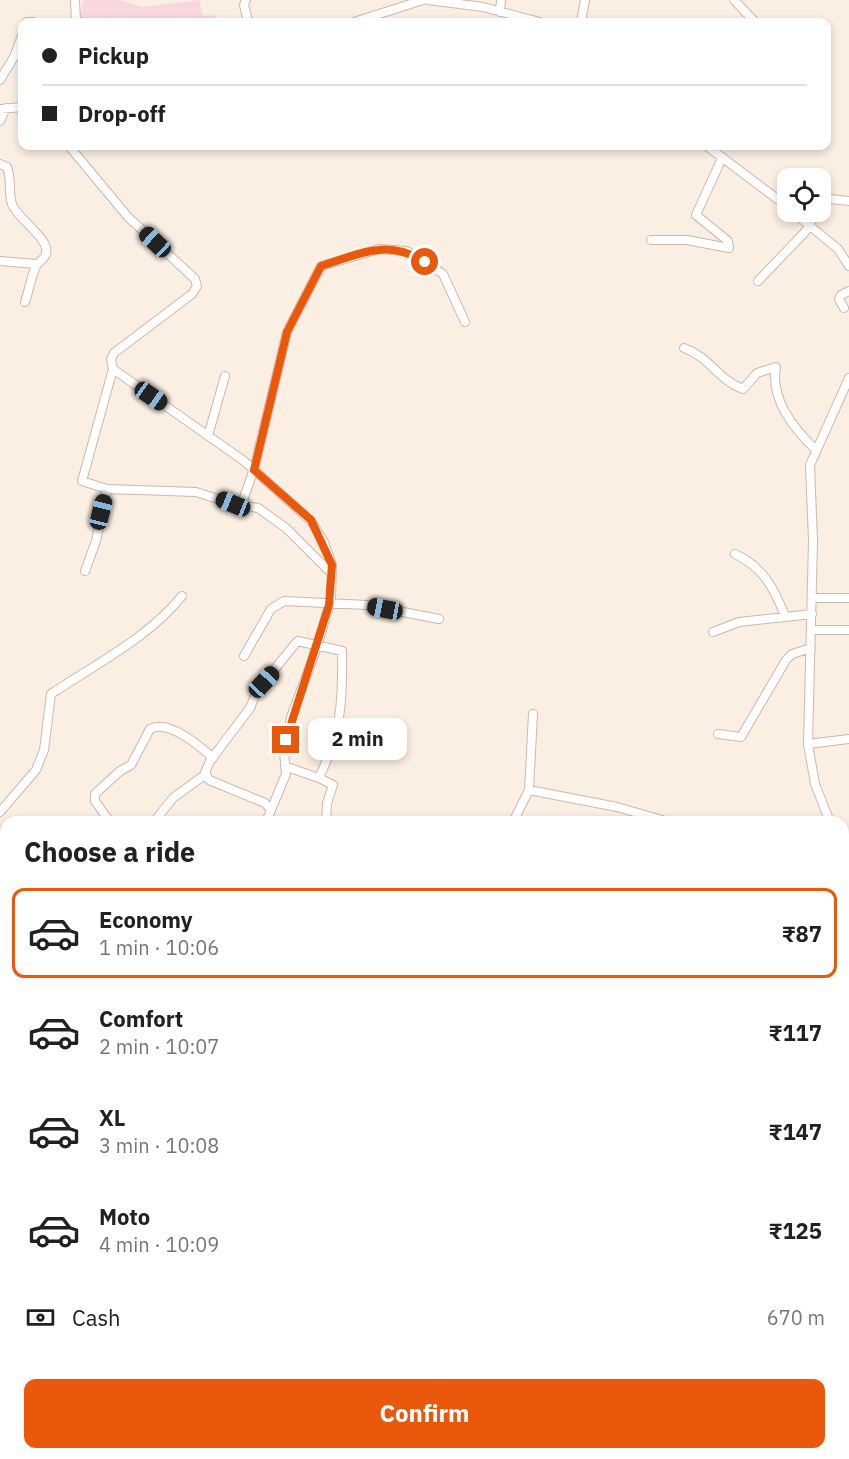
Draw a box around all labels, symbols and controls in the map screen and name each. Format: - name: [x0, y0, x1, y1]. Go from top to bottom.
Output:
- text: Pickup: [78, 41, 149, 70]
- text: Drop-off: [78, 99, 165, 128]
- map controls: [777, 168, 831, 222]
- button: locate: [777, 168, 831, 222]
- car: [136, 223, 174, 261]
- route start: [411, 248, 438, 275]
- car: [131, 378, 171, 414]
- car: [213, 489, 253, 519]
- car: [88, 492, 114, 532]
- car: [366, 597, 404, 621]
- car: [245, 663, 283, 701]
- callout: 2 min: [307, 719, 406, 761]
- text: 2 min: [331, 725, 384, 752]
- route end: [272, 726, 299, 753]
- text: Choose a ride: [24, 834, 195, 869]
- text: Economy: [99, 905, 193, 934]
- icon: car: [27, 906, 81, 960]
- text: ₹87: [782, 919, 822, 948]
- text: 1 min · 10:06: [99, 934, 219, 961]
- text: Comfort: [99, 1004, 183, 1033]
- icon: car: [27, 1005, 81, 1059]
- text: ₹117: [769, 1018, 822, 1047]
- text: 2 min · 10:07: [99, 1033, 219, 1060]
- text: XL: [99, 1103, 125, 1132]
- icon: car: [27, 1104, 81, 1158]
- text: ₹147: [769, 1117, 822, 1146]
- text: 3 min · 10:08: [99, 1132, 219, 1159]
- text: Moto: [99, 1202, 150, 1231]
- icon: car: [27, 1203, 81, 1257]
- text: ₹125: [769, 1216, 822, 1245]
- text: 4 min · 10:09: [99, 1231, 219, 1258]
- icon: cash: [24, 1301, 57, 1334]
- text: Cash: [72, 1303, 121, 1332]
- text: 670 m: [767, 1304, 825, 1331]
- button: Confirm: [24, 1379, 825, 1448]

